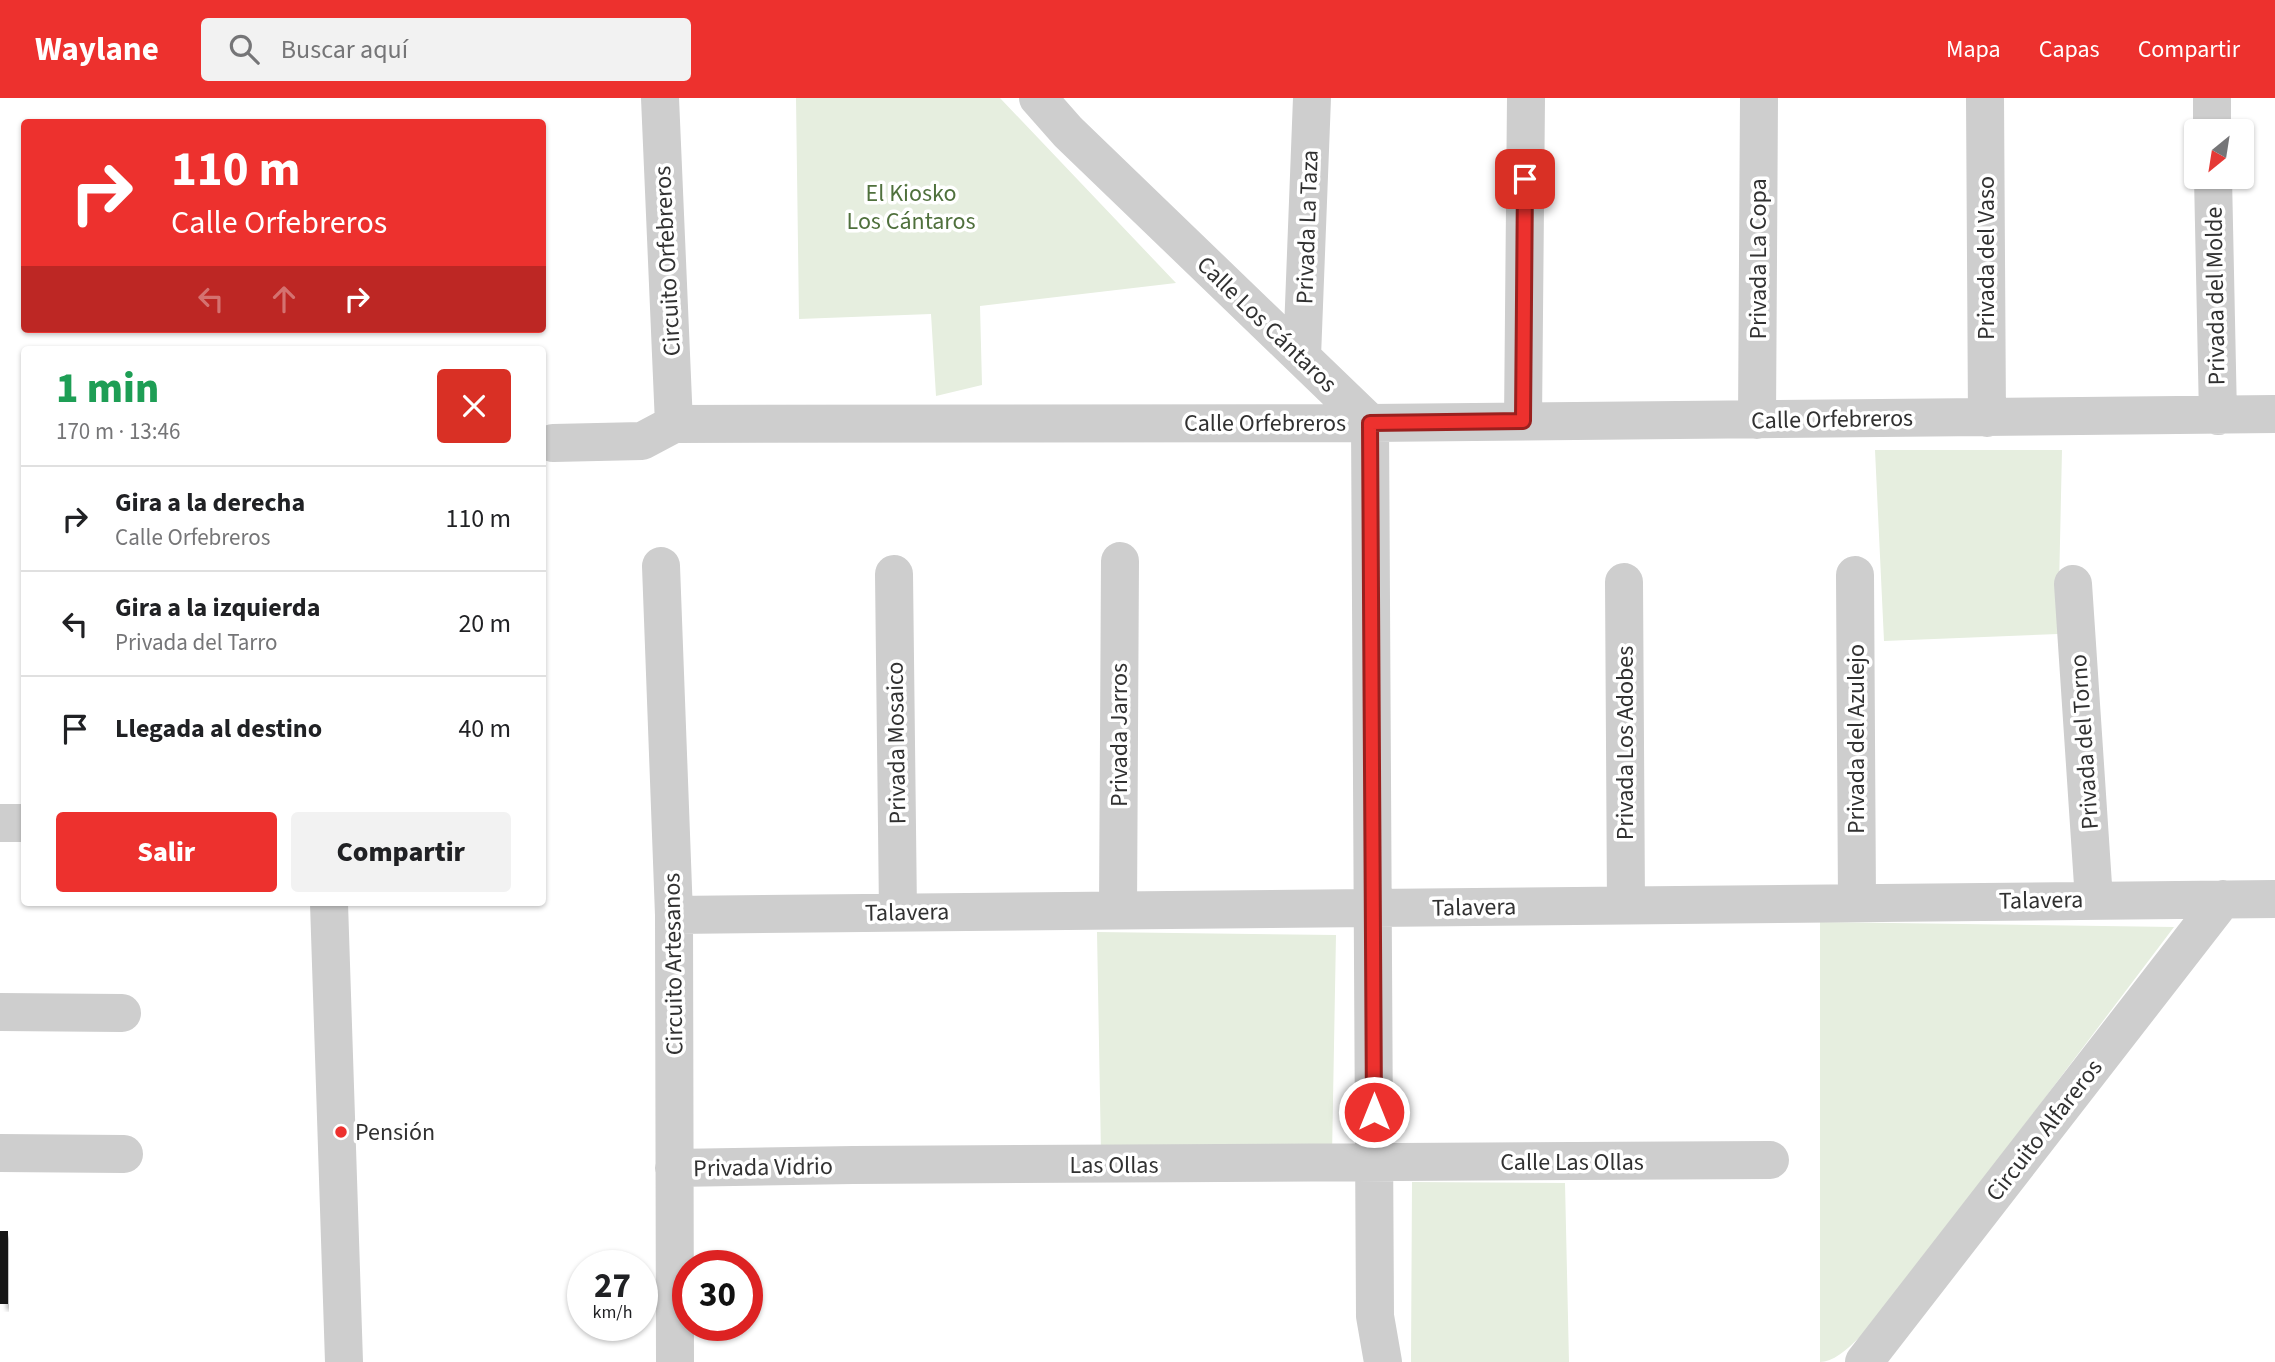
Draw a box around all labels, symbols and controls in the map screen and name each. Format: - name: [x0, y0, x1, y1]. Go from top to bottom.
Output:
- search box: [201, 18, 691, 81]
- text: Waylane: [35, 26, 159, 73]
- icon: search: [225, 30, 263, 68]
- text: Buscar aquí: [281, 31, 408, 68]
- text: Mapa: [1946, 32, 2001, 67]
- text: Capas: [2039, 32, 2100, 67]
- text: Compartir: [2138, 32, 2240, 67]
- north arrow: [2184, 119, 2254, 189]
- map controls: [2184, 119, 2254, 189]
- text: 110 m: [171, 135, 300, 205]
- icon: right: [56, 147, 147, 238]
- street label: Privada La Taza: [1287, 149, 1328, 305]
- pin: [1495, 149, 1555, 209]
- icon: arrive: [1506, 160, 1544, 198]
- street label: Circuito Orfebreros: [645, 165, 690, 357]
- park label: El Kiosko Los Cántaros: [847, 176, 975, 239]
- street label: Privada del Vaso: [1969, 176, 2004, 340]
- street label: Privada La Copa: [1741, 178, 1776, 340]
- text: Calle Orfebreros: [171, 200, 387, 246]
- street label: Privada del Molde: [2196, 206, 2235, 386]
- street label: Calle Los Cántaros: [1188, 248, 1345, 401]
- icon: left: [192, 280, 230, 318]
- icon: ahead: [265, 280, 303, 318]
- icon: right: [338, 280, 376, 318]
- text: 1 min: [56, 359, 159, 419]
- button: close: [437, 369, 511, 443]
- street label: Calle Orfebreros: [1751, 401, 1913, 438]
- street label: Calle Orfebreros: [1184, 406, 1346, 441]
- text: 170 m · 13:46: [56, 415, 180, 448]
- text: Gira a la derecha: [115, 484, 305, 521]
- icon: right: [56, 500, 94, 538]
- text: 110 m: [445, 500, 511, 537]
- text: Calle Orfebreros: [115, 521, 270, 554]
- text: Gira a la izquierda: [115, 589, 320, 626]
- icon: left: [56, 605, 94, 643]
- text: 20 m: [458, 605, 511, 642]
- text: Privada del Tarro: [115, 626, 278, 659]
- street label: Privada del Azulejo: [1839, 644, 1874, 834]
- street label: Privada Los Adobes: [1608, 646, 1643, 840]
- street label: Privada del Torno: [2061, 653, 2108, 831]
- street label: Privada Mosaico: [878, 661, 915, 825]
- street label: Privada Jarros: [1102, 663, 1137, 807]
- icon: arrive: [56, 710, 94, 748]
- text: Llegada al destino: [115, 710, 322, 747]
- text: 40 m: [458, 710, 511, 747]
- button: Salir: [56, 812, 277, 892]
- button: Compartir: [291, 812, 511, 892]
- street label: Circuito Artesanos: [654, 872, 693, 1056]
- street label: Talavera: [1999, 882, 2083, 919]
- street label: Talavera: [1432, 889, 1516, 926]
- street label: Talavera: [865, 894, 949, 931]
- street label: Circuito Alfareros: [1978, 1052, 2111, 1209]
- position arrow: [1337, 1075, 1411, 1149]
- place label: Pensión: [355, 1115, 435, 1150]
- marker: Pensión: [333, 1124, 349, 1140]
- street label: Calle Las Ollas: [1500, 1145, 1644, 1180]
- street label: Las Ollas: [1070, 1148, 1158, 1183]
- street label: Privada Vidrio: [693, 1149, 833, 1186]
- speed limit sign: 30: [672, 1250, 763, 1341]
- text: 27: [594, 1261, 631, 1311]
- text: km/h: [593, 1300, 632, 1325]

